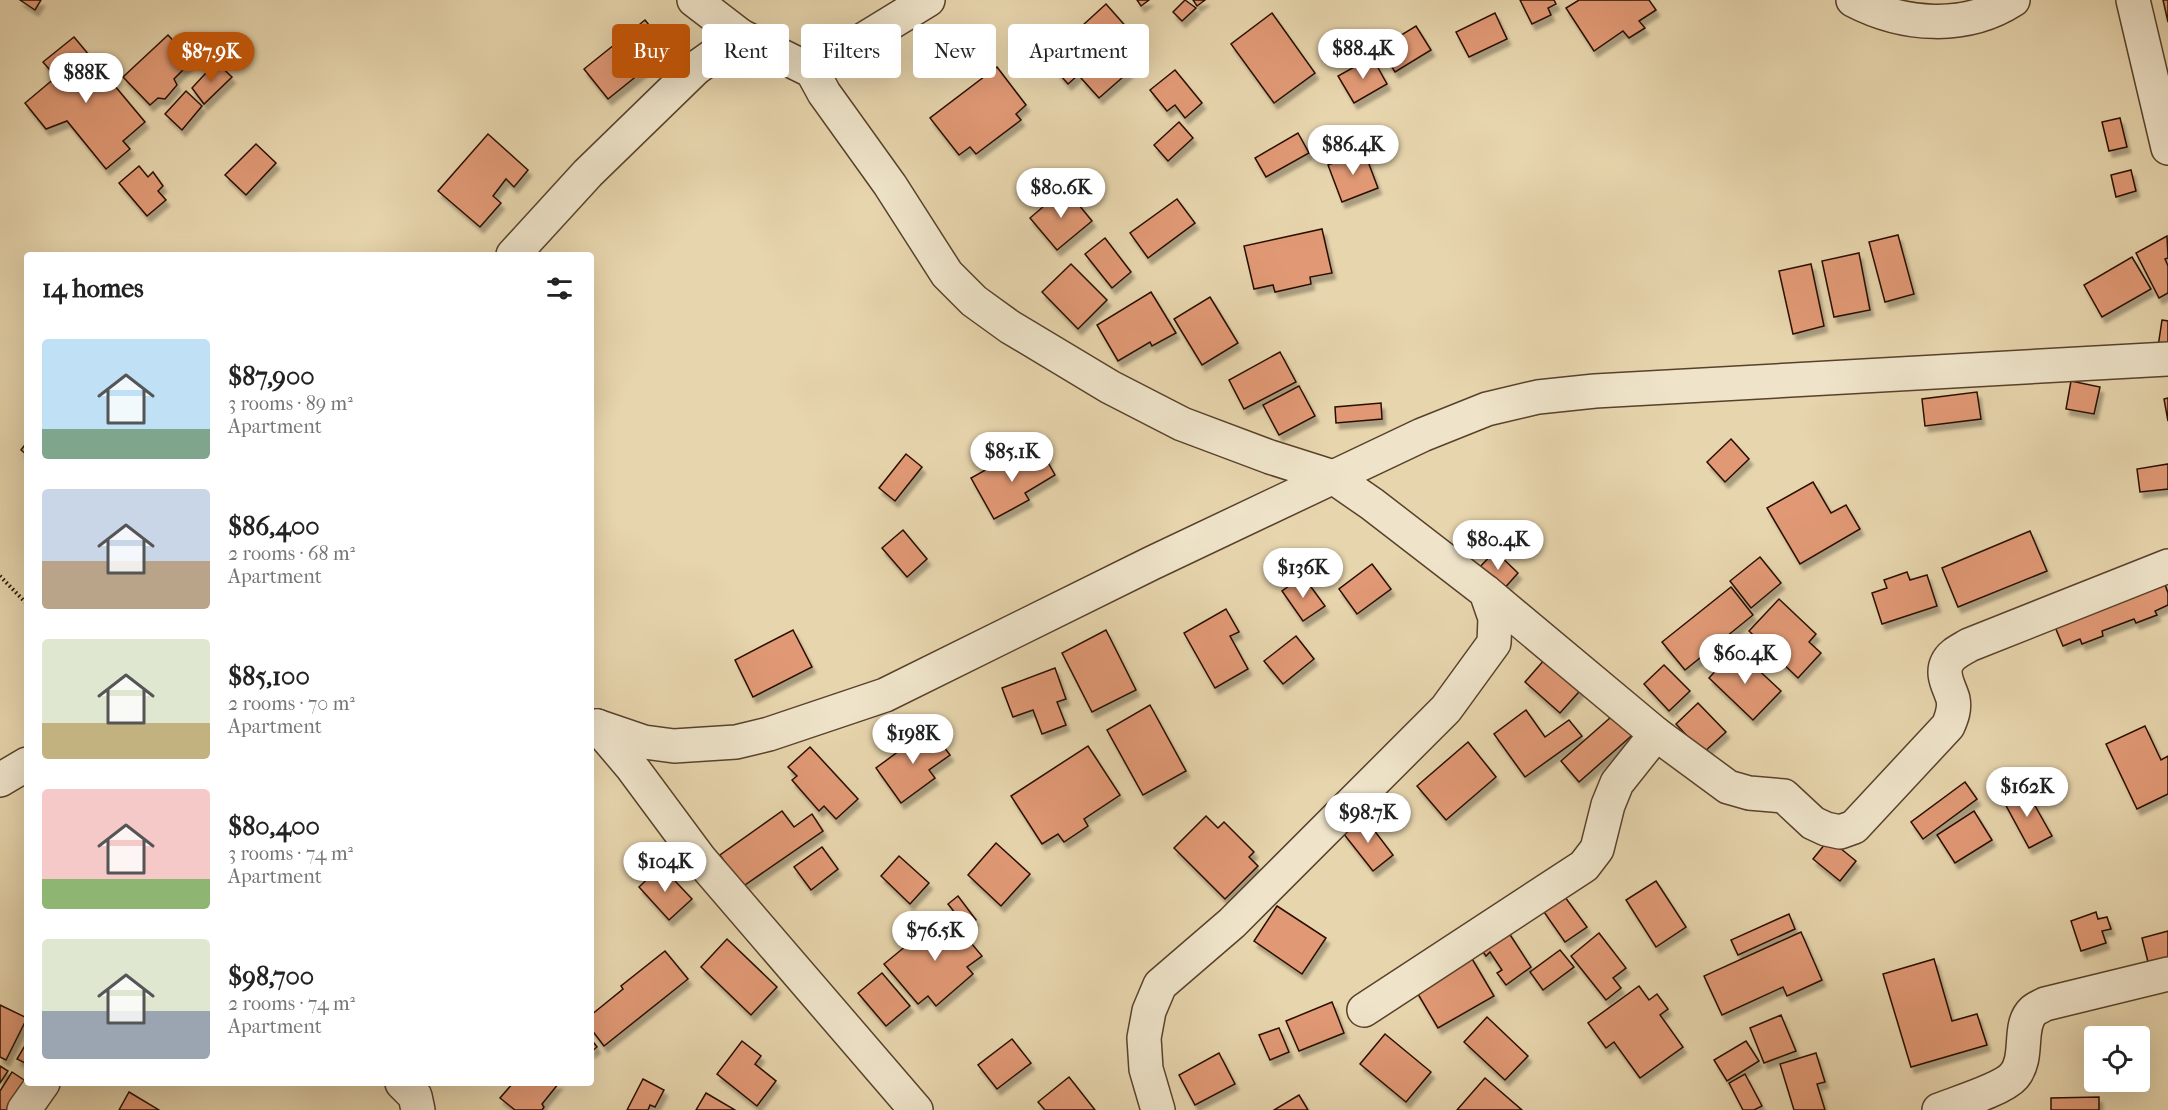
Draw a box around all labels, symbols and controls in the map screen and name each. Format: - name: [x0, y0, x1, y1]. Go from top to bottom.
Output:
- chip: Buy: [612, 24, 690, 78]
- chip: Rent: [702, 24, 789, 78]
- chip: Filters: [801, 24, 901, 78]
- chip: New: [913, 24, 996, 78]
- chip: Apartment: [1008, 24, 1149, 78]
- pin: $88.4K: [1314, 29, 1412, 80]
- pin: $87.9K: [162, 32, 260, 83]
- text: $88.4K: [1332, 37, 1394, 60]
- text: $87.9K: [182, 40, 240, 63]
- pin: $88K: [50, 53, 122, 104]
- text: $88K: [63, 61, 109, 84]
- pin: $86.4K: [1304, 125, 1402, 176]
- text: $86.4K: [1322, 133, 1384, 156]
- pin: $80.6K: [1012, 168, 1110, 219]
- text: $80.6K: [1030, 176, 1092, 199]
- icon: filters: [543, 272, 576, 305]
- text: 14 homes: [42, 273, 144, 304]
- text: $87,900: [228, 361, 315, 392]
- icon: home: [90, 363, 162, 435]
- text: 3 rooms · 89 m²: [228, 392, 353, 415]
- text: Apartment: [228, 415, 322, 438]
- pin: $85.1K: [963, 432, 1061, 483]
- text: $85.1K: [984, 440, 1040, 463]
- text: $86,400: [228, 511, 320, 542]
- icon: home: [90, 513, 162, 585]
- pin: $80.4K: [1449, 520, 1547, 571]
- text: $80.4K: [1467, 528, 1529, 551]
- text: 2 rooms · 68 m²: [228, 542, 355, 565]
- pin: $136K: [1261, 548, 1345, 599]
- text: $136K: [1277, 556, 1329, 579]
- text: Apartment: [228, 565, 322, 588]
- pin: $60.4K: [1696, 634, 1794, 685]
- text: $60.4K: [1713, 642, 1777, 665]
- text: $85,100: [228, 661, 310, 692]
- icon: home: [90, 663, 162, 735]
- text: 2 rooms · 70 m²: [228, 692, 355, 715]
- pin: $198K: [871, 714, 955, 765]
- text: Apartment: [228, 715, 322, 738]
- text: $198K: [886, 722, 940, 745]
- pin: $162K: [1985, 767, 2069, 818]
- text: $162K: [2000, 775, 2054, 798]
- pin: $98.7K: [1319, 793, 1417, 844]
- text: $98.7K: [1339, 801, 1397, 824]
- text: $80,400: [228, 811, 320, 842]
- icon: home: [90, 813, 162, 885]
- text: 3 rooms · 74 m²: [228, 842, 353, 865]
- pin: $104K: [623, 842, 707, 893]
- text: $104K: [637, 850, 693, 873]
- text: Apartment: [228, 865, 322, 888]
- pin: $76.5K: [886, 911, 984, 962]
- text: $76.5K: [906, 919, 964, 942]
- text: $98,700: [228, 961, 314, 992]
- icon: home: [90, 963, 162, 1035]
- text: 2 rooms · 74 m²: [228, 992, 355, 1015]
- text: Apartment: [228, 1015, 322, 1038]
- map controls: [2084, 1026, 2150, 1092]
- button: locate: [2084, 1026, 2150, 1092]

